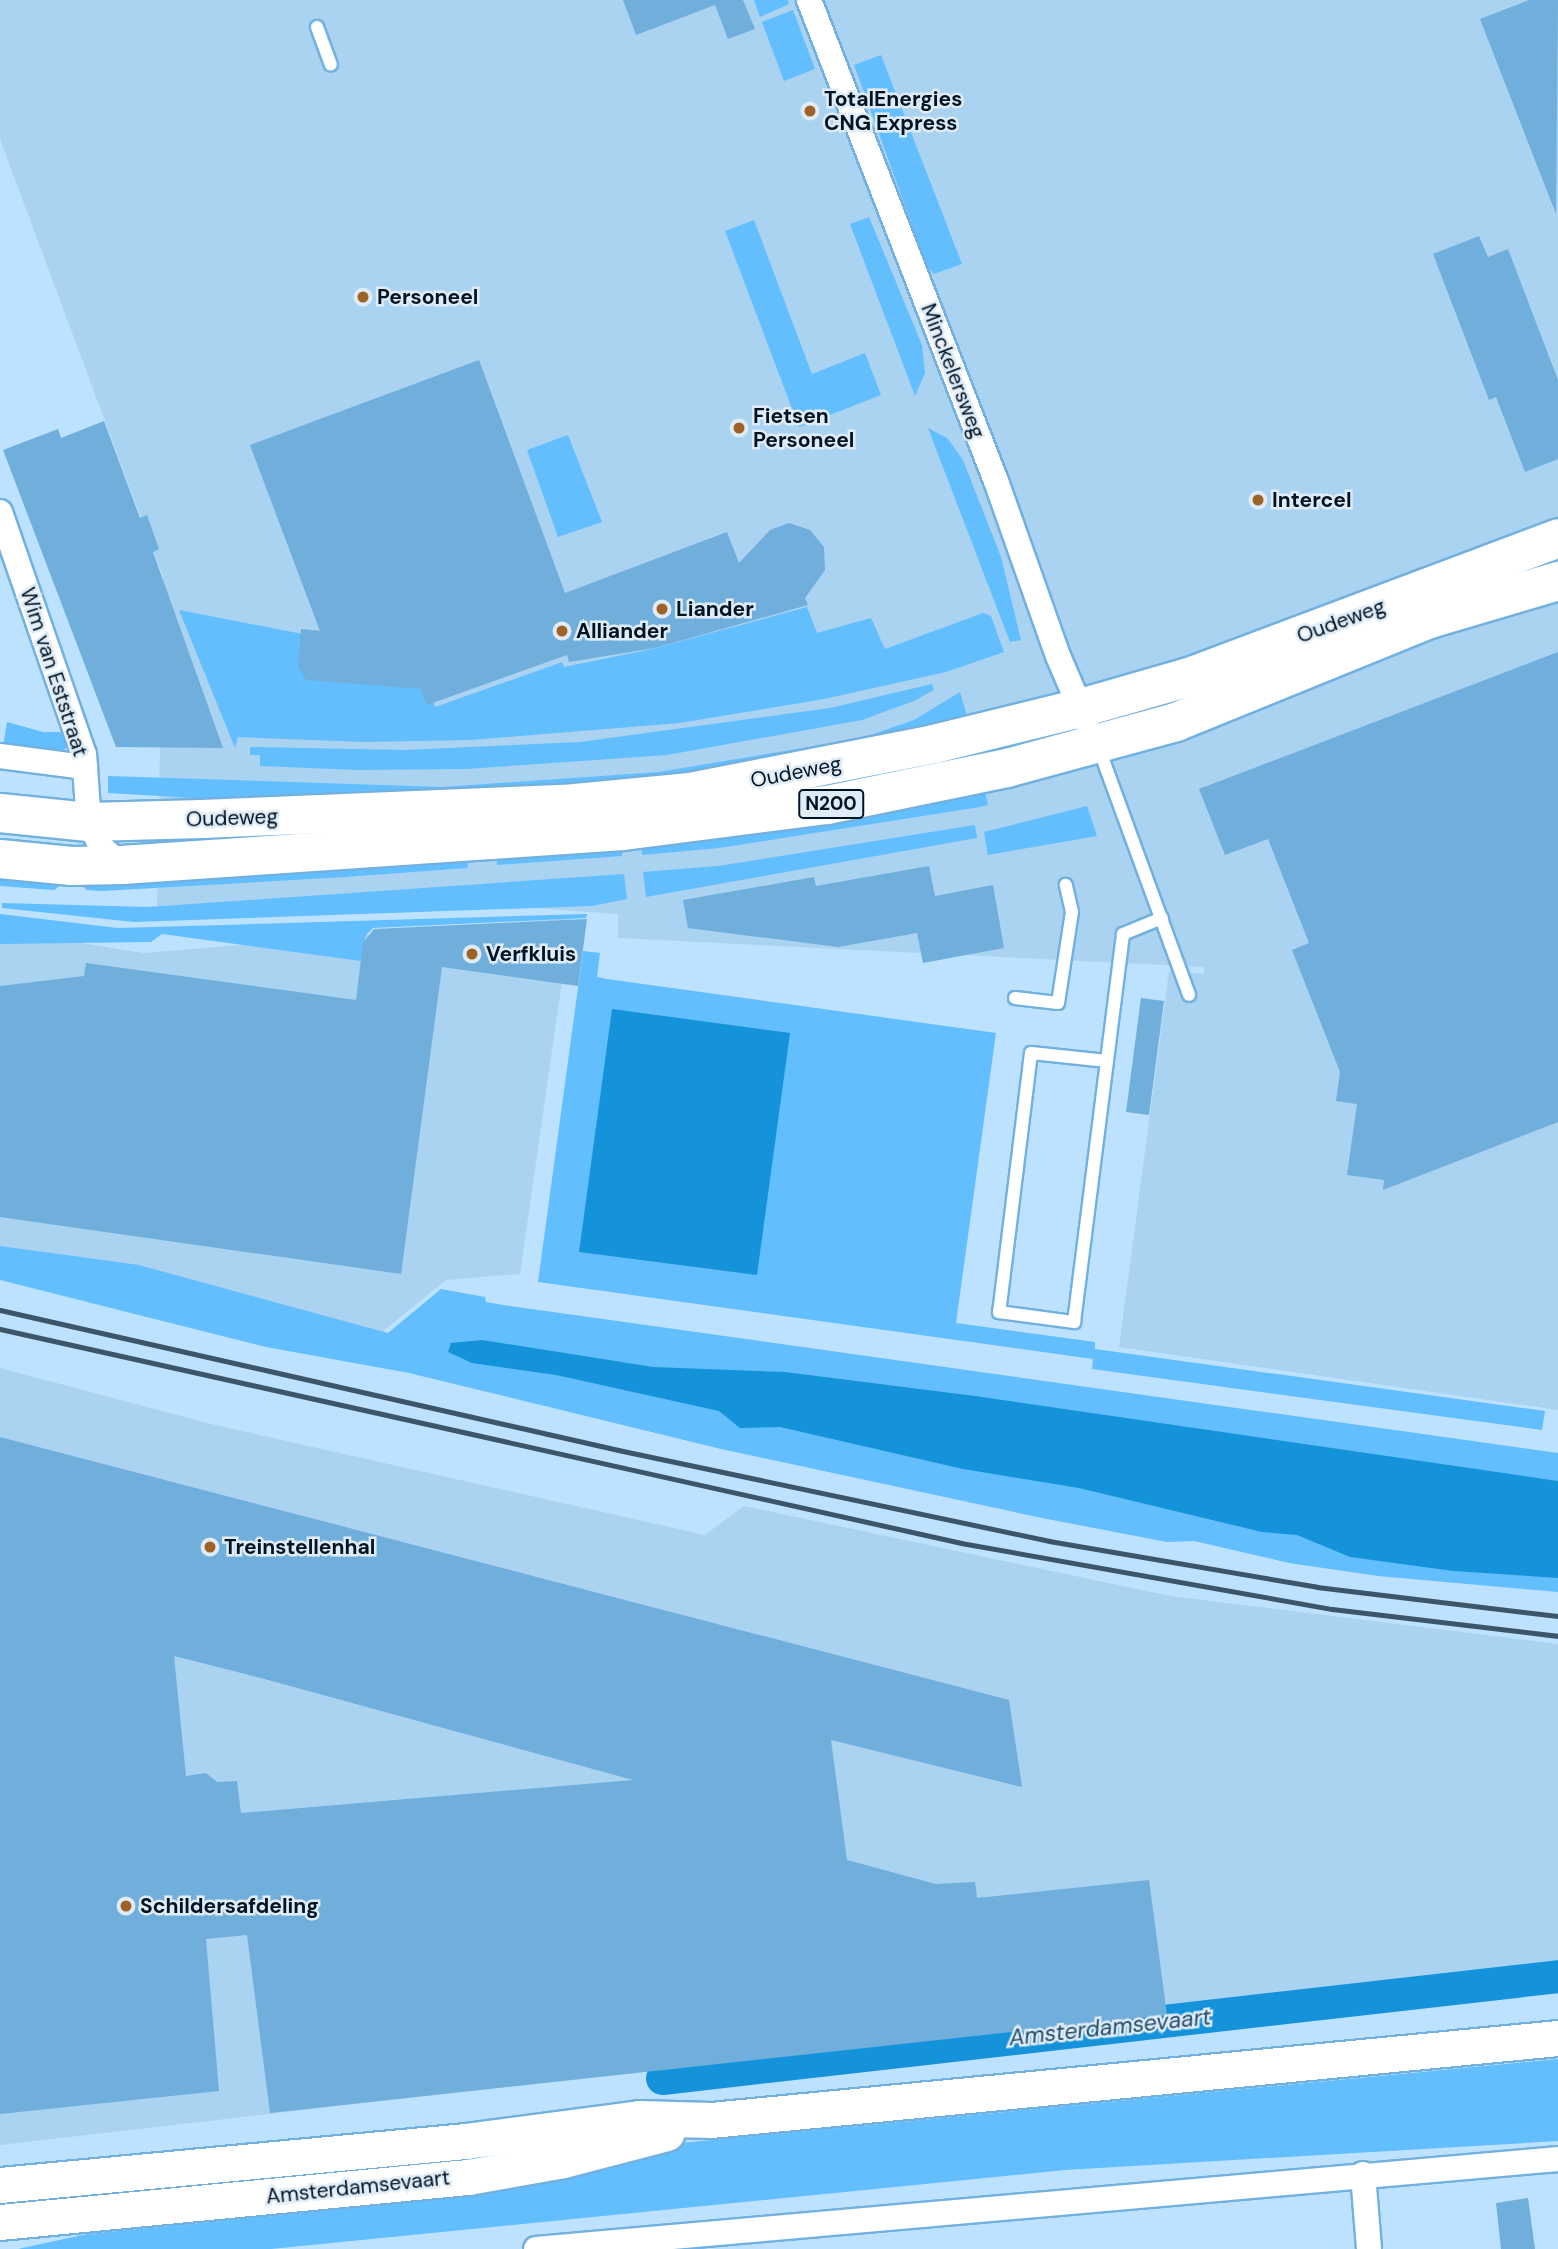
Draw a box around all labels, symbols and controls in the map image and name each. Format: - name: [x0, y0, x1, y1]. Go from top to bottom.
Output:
- place label: TotalEnergies CNG Express: [824, 86, 962, 136]
- marker: TotalEnergies CNG Express: [802, 103, 818, 119]
- place label: Personeel: [377, 284, 478, 310]
- marker: Personeel: [355, 289, 371, 305]
- street label: Minckelersweg: [916, 300, 990, 442]
- place label: Fietsen Personeel: [753, 403, 854, 453]
- marker: Fietsen Personeel: [731, 420, 747, 436]
- place label: Intercel: [1272, 487, 1352, 513]
- marker: Intercel: [1250, 492, 1266, 508]
- street label: Wim van Eststraat: [15, 584, 93, 760]
- street label: Oudeweg: [1293, 593, 1389, 649]
- place label: Liander: [676, 596, 754, 622]
- marker: Liander: [654, 601, 670, 617]
- place label: Alliander: [576, 618, 668, 644]
- marker: Alliander: [554, 623, 570, 639]
- street label: Oudeweg: [748, 751, 844, 793]
- road number: N200: [798, 789, 864, 820]
- street label: Oudeweg: [186, 804, 278, 832]
- place label: Verfkluis: [486, 941, 576, 967]
- marker: Verfkluis: [464, 946, 480, 962]
- place label: Treinstellenhal: [224, 1534, 375, 1560]
- marker: Treinstellenhal: [202, 1539, 218, 1555]
- place label: Schildersafdeling: [140, 1893, 319, 1919]
- marker: Schildersafdeling: [118, 1898, 134, 1914]
- water label: Amsterdamsevaart: [1008, 2003, 1212, 2051]
- street label: Amsterdamsevaart: [265, 2165, 451, 2209]

